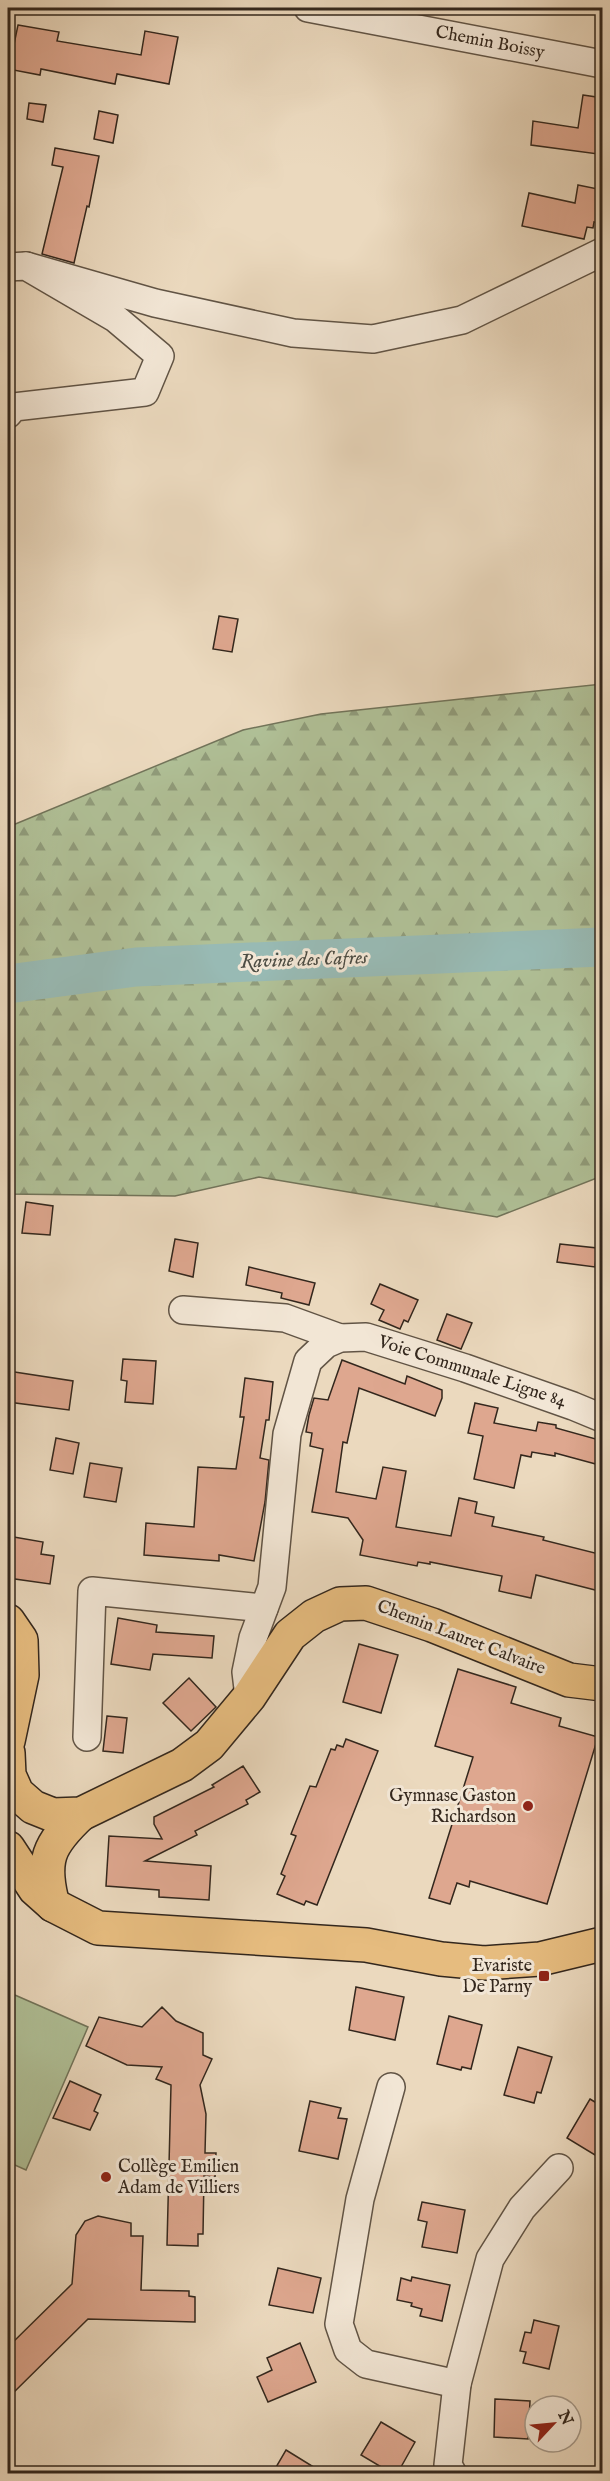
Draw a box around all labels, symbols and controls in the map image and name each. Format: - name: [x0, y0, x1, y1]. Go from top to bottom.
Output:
- street label: Chemin Boissy: [433, 21, 547, 65]
- water label: Ravine des Cafres: [240, 945, 368, 975]
- street label: Voie Communale Ligne 84: [374, 1330, 569, 1413]
- street label: Chemin Lauret Calvaire: [374, 1595, 548, 1681]
- place label: Gymnase Gaston Richardson: [389, 1785, 516, 1829]
- marker: Gymnase Gaston Richardson: [521, 1799, 535, 1813]
- place label: Evariste De Parny: [462, 1955, 532, 1999]
- marker: Evariste De Parny: [537, 1969, 551, 1983]
- place label: Collège Emilien Adam de Villiers: [117, 2156, 240, 2200]
- marker: Collège Emilien Adam de Villiers: [99, 2170, 113, 2184]
- north arrow: [523, 2394, 583, 2454]
- text: N: [552, 2407, 577, 2429]

